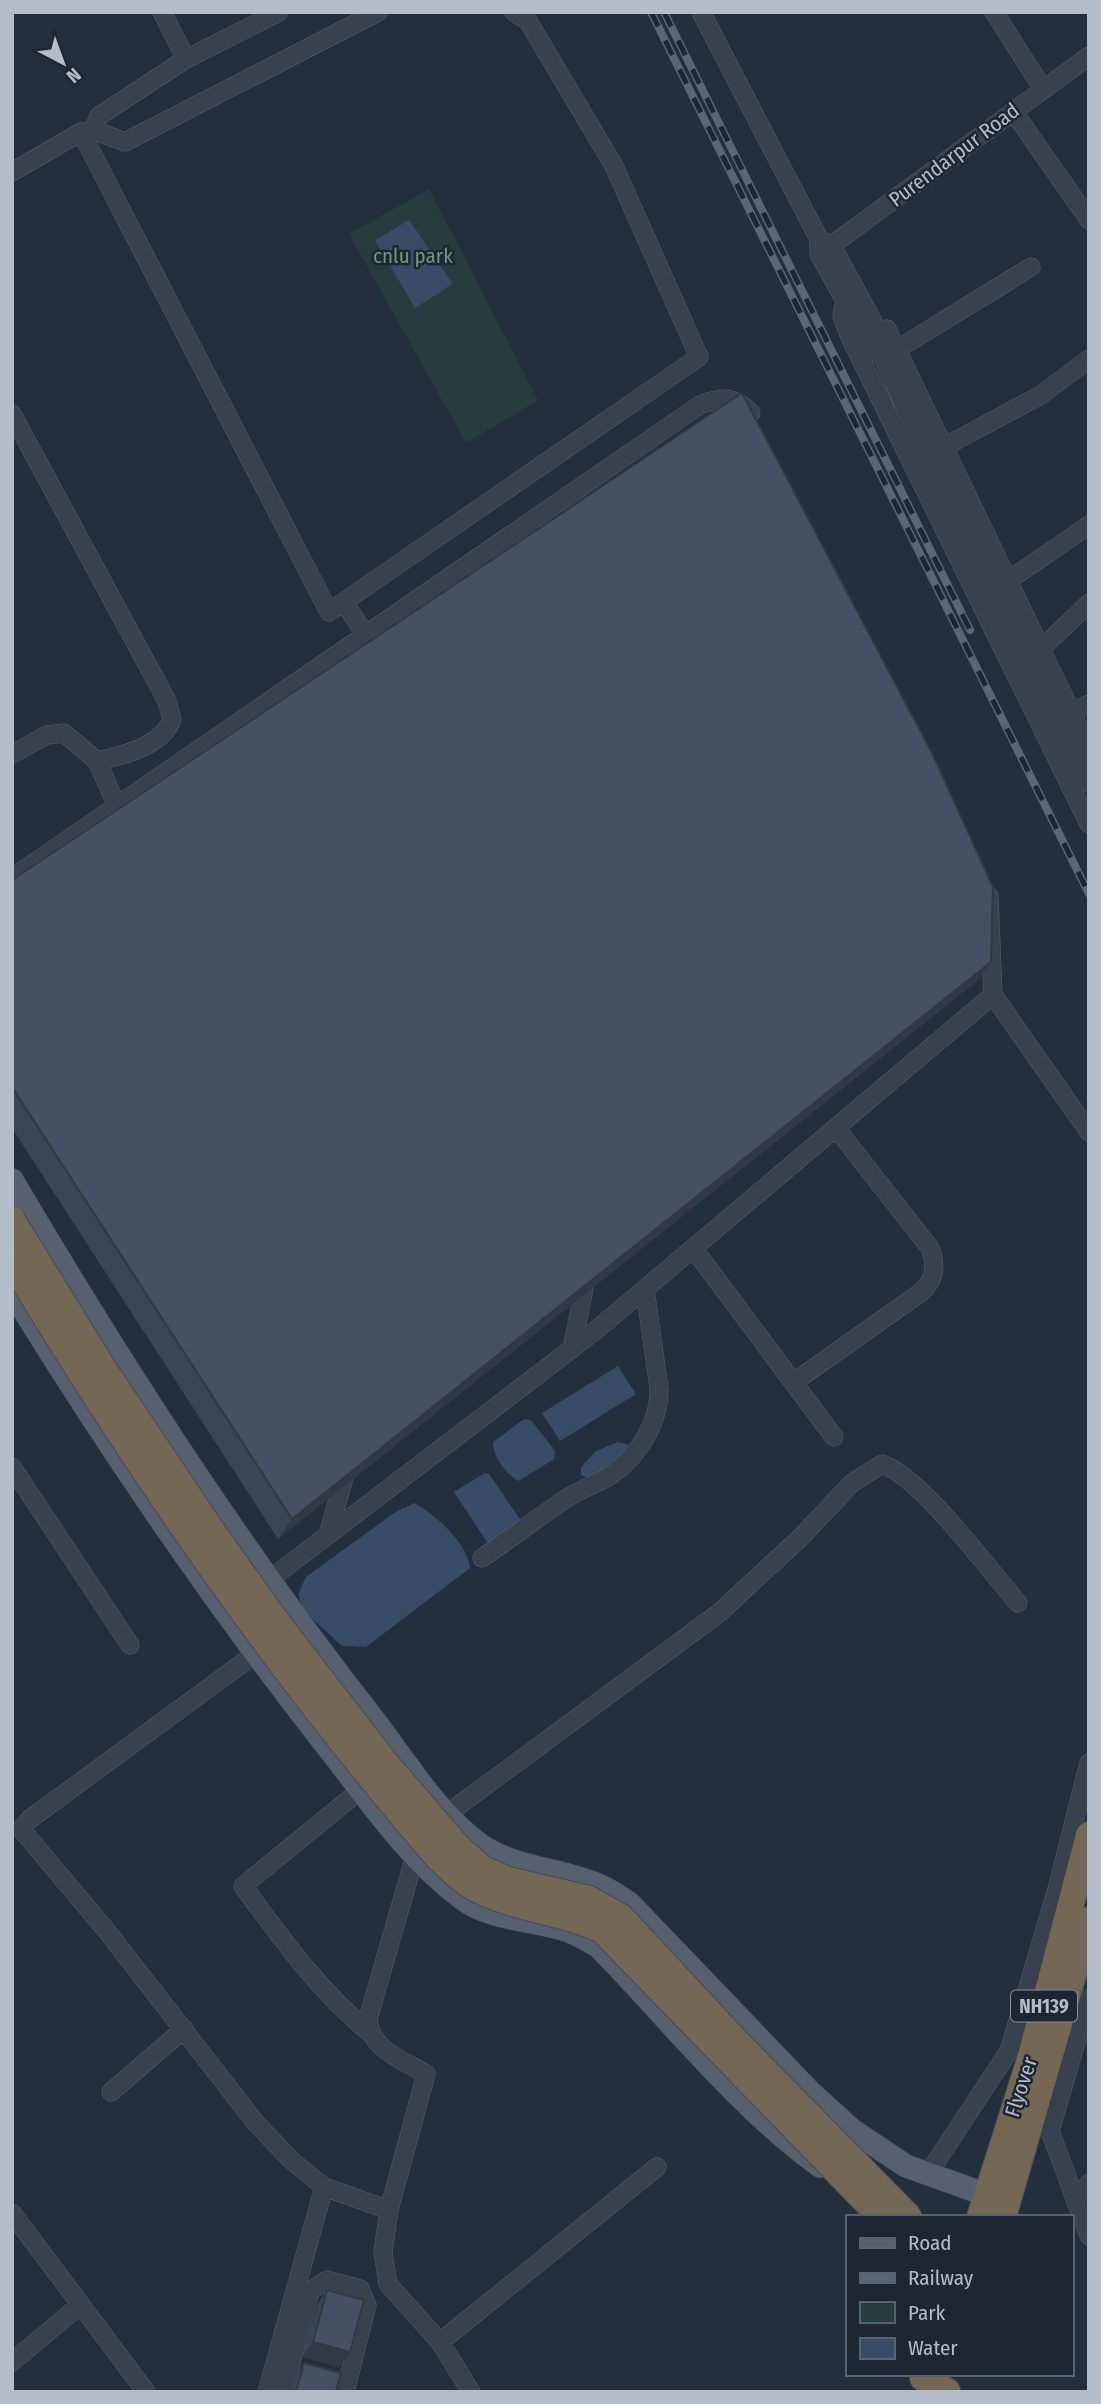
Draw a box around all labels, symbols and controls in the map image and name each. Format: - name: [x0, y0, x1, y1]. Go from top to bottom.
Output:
- north arrow: [28, 28, 98, 98]
- text: N: [62, 63, 86, 88]
- street label: Purendarpur Road: [884, 98, 1024, 212]
- park label: cnlu park: [373, 243, 453, 269]
- road number: NH139: [1011, 1990, 1077, 2022]
- street label: Flyover: [999, 2053, 1043, 2120]
- legend: [846, 2215, 1073, 2376]
- text: Road: [908, 2230, 952, 2256]
- text: Railway: [908, 2265, 974, 2291]
- text: Park: [908, 2300, 946, 2326]
- text: Water: [908, 2335, 958, 2361]

